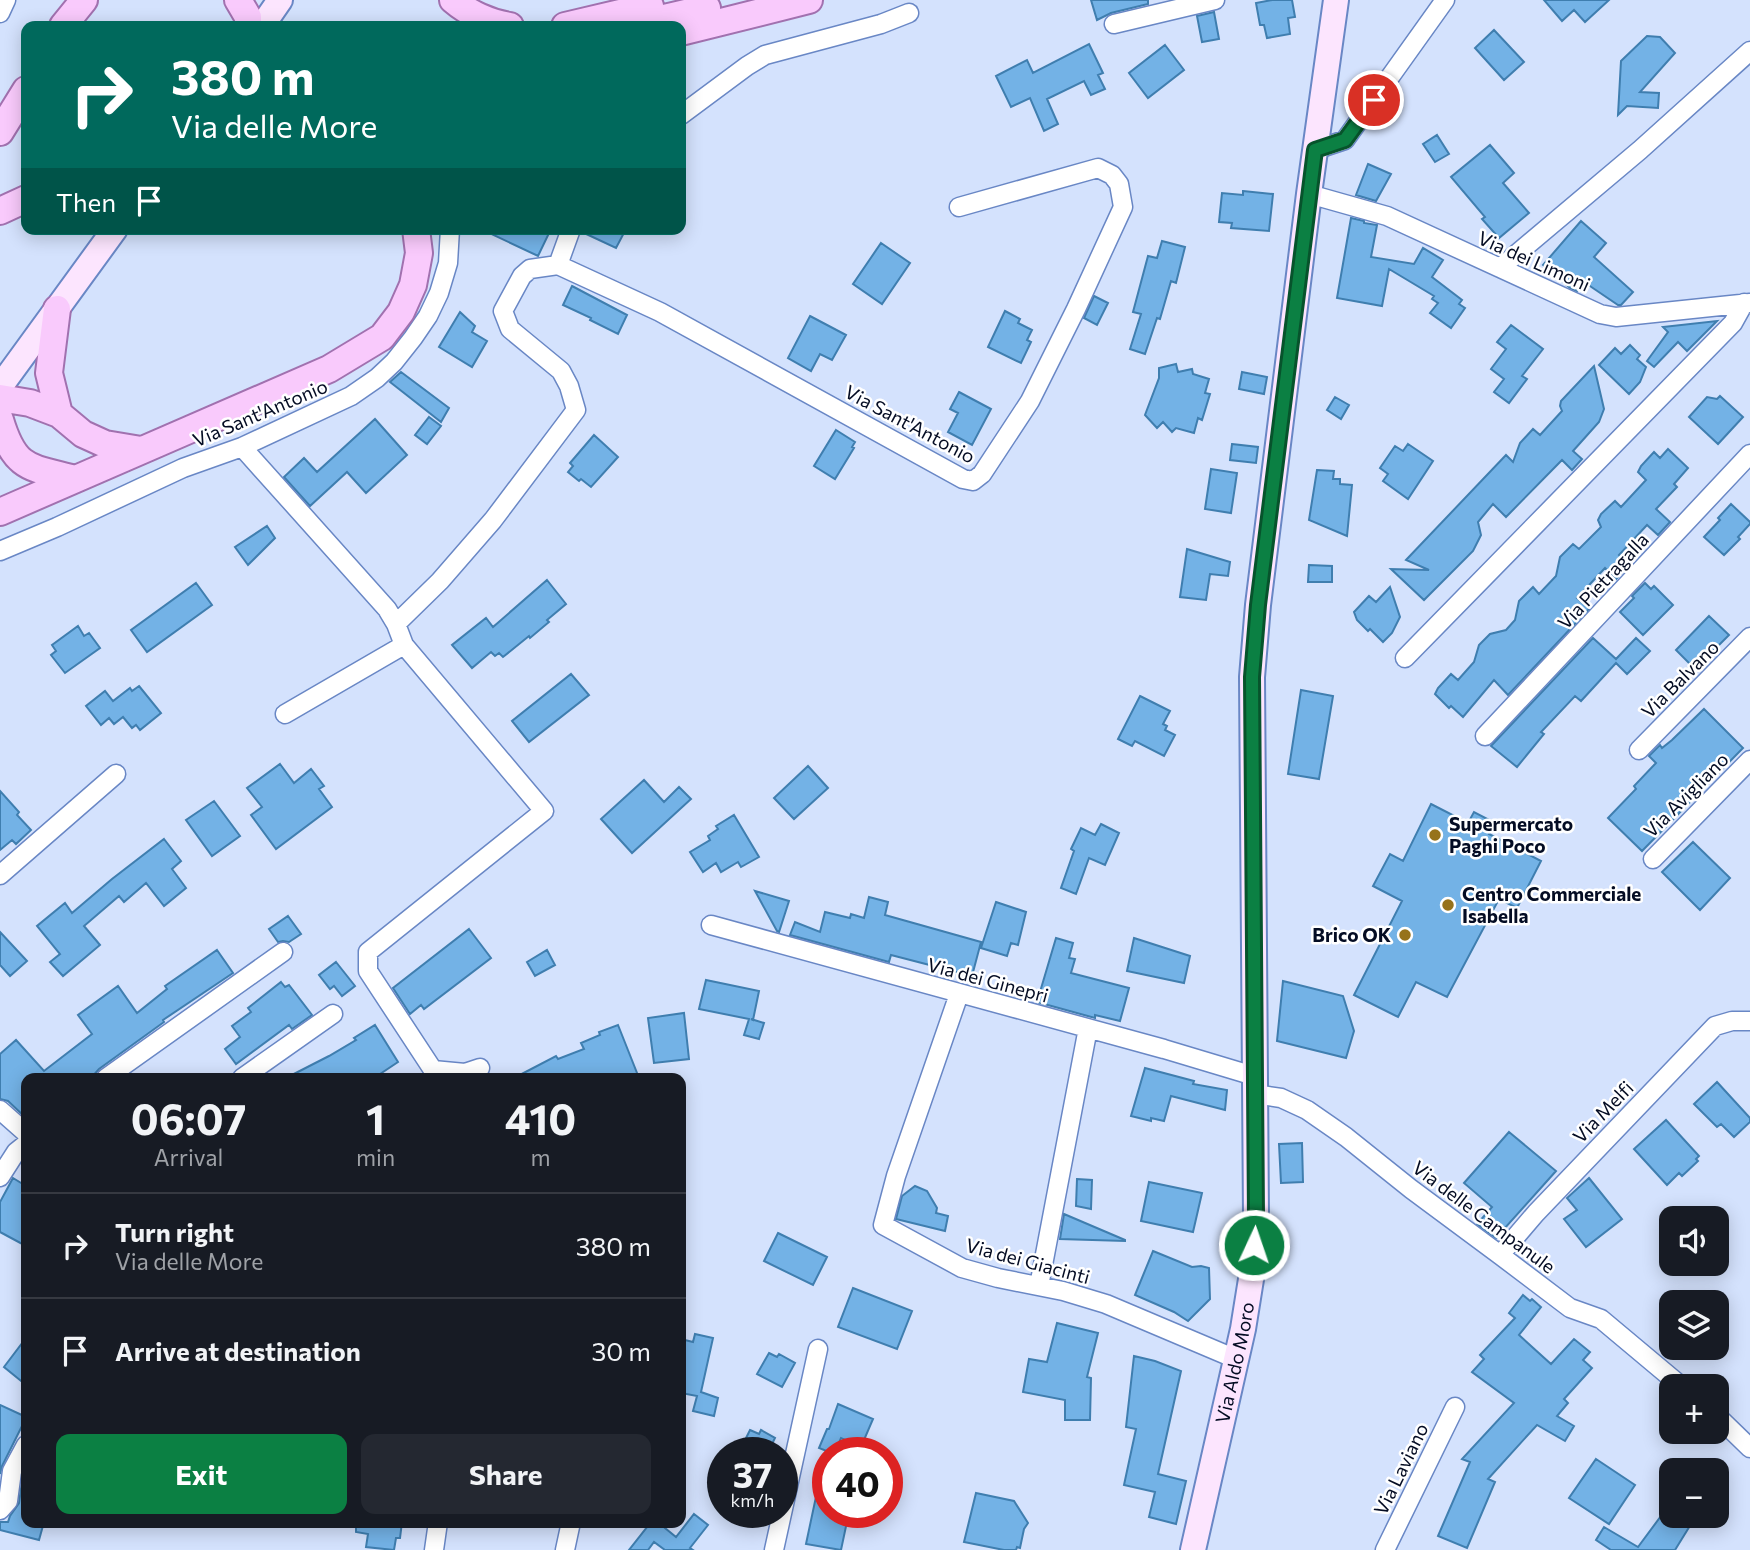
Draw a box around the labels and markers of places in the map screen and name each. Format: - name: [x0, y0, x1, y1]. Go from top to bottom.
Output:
- pin: [1344, 70, 1404, 130]
- place label: Supermercato Paghi Poco: [1449, 812, 1573, 857]
- marker: Supermercato Paghi Poco: [1427, 827, 1443, 843]
- place label: Centro Commerciale Isabella: [1462, 882, 1641, 927]
- marker: Centro Commerciale Isabella: [1440, 897, 1456, 913]
- place label: Brico OK: [1312, 923, 1391, 946]
- marker: Brico OK: [1397, 927, 1413, 943]

